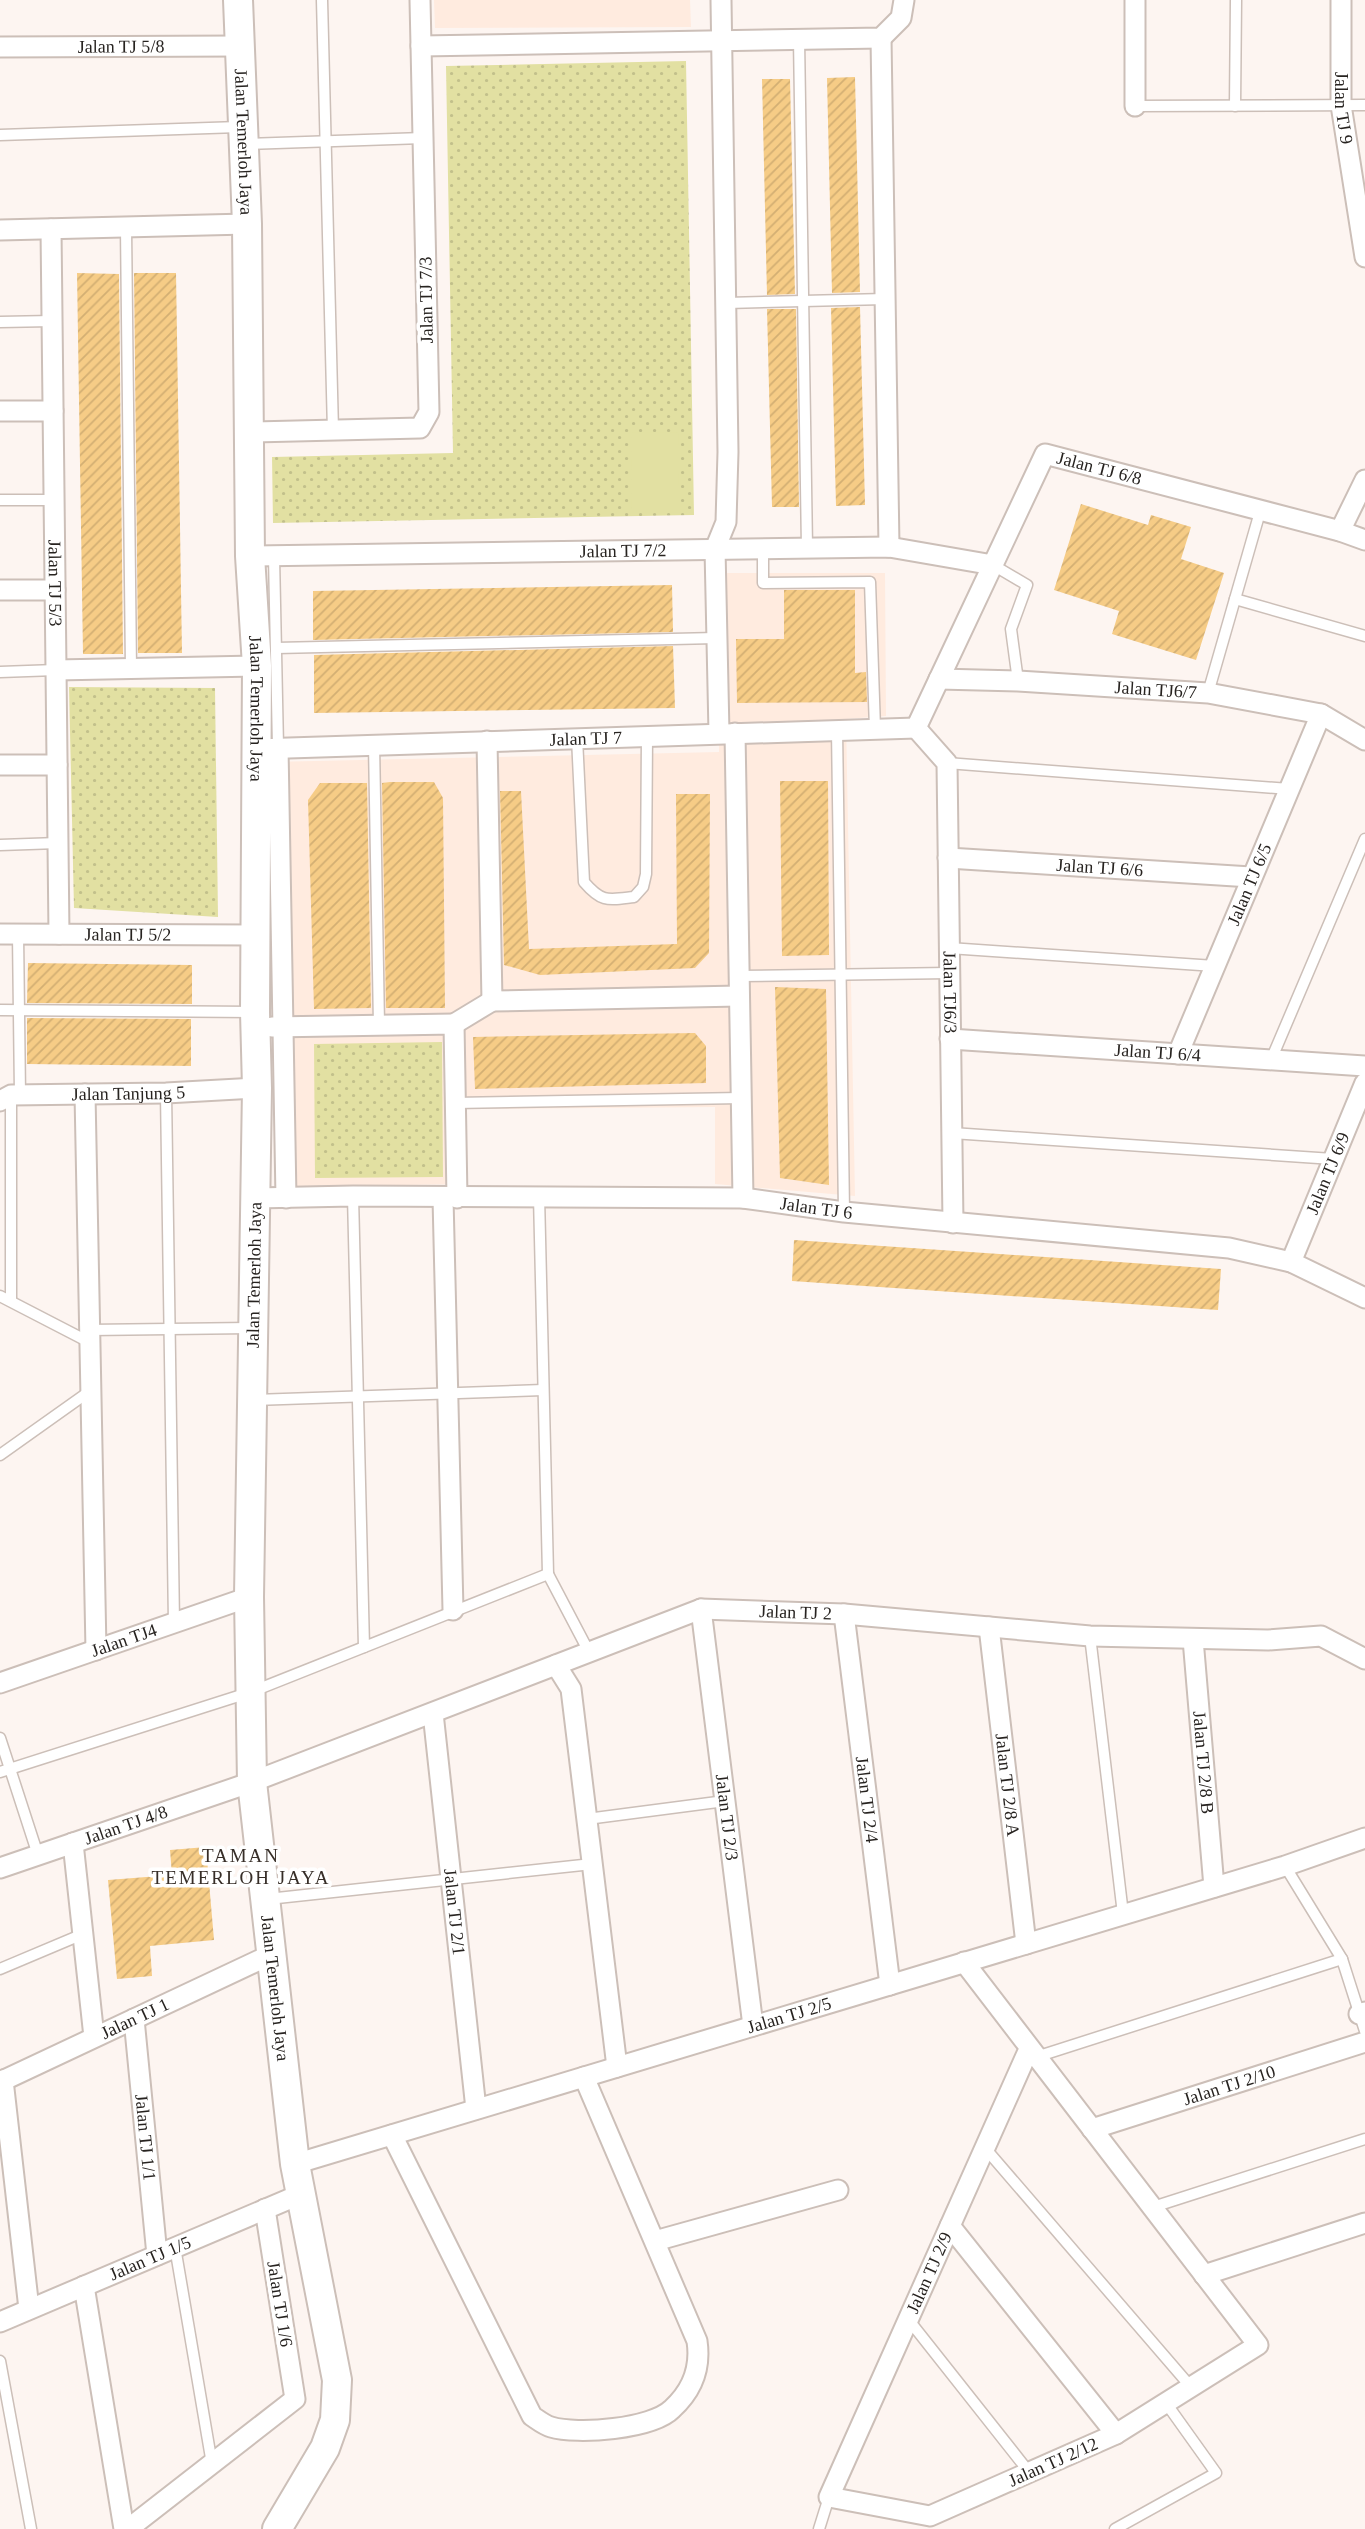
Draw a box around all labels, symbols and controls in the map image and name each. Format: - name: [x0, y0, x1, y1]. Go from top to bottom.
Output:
- street label: Jalan TJ 5/8: [78, 36, 164, 57]
- street label: Jalan Temerloh Jaya: [231, 68, 257, 215]
- street label: Jalan TJ 9: [1331, 72, 1357, 145]
- street label: Jalan TJ 7/3: [415, 256, 437, 344]
- street label: Jalan TJ 6/8: [1055, 448, 1144, 489]
- street label: Jalan TJ 5/3: [45, 539, 66, 626]
- street label: Jalan TJ 7/2: [579, 540, 666, 561]
- street label: Jalan Temerloh Jaya: [245, 635, 267, 782]
- street label: Jalan TJ6/7: [1114, 677, 1197, 702]
- street label: Jalan TJ 7: [549, 727, 623, 750]
- street label: Jalan TJ 6/5: [1223, 841, 1275, 928]
- street label: Jalan TJ 6/6: [1056, 855, 1144, 880]
- street label: Jalan TJ 5/2: [85, 924, 171, 945]
- street label: Jalan TJ6/3: [939, 951, 961, 1033]
- street label: Jalan TJ 6/4: [1114, 1040, 1201, 1065]
- street label: Jalan Tanjung 5: [72, 1082, 186, 1104]
- street label: Jalan TJ 6/9: [1302, 1129, 1353, 1217]
- street label: Jalan TJ 6: [779, 1193, 853, 1223]
- street label: Jalan Temerloh Jaya: [243, 1202, 265, 1348]
- street label: Jalan TJ 2: [759, 1601, 832, 1624]
- street label: Jalan TJ4: [88, 1620, 159, 1661]
- street label: Jalan TJ 2/8 B: [1189, 1710, 1218, 1815]
- street label: Jalan TJ 2/8 A: [992, 1732, 1023, 1837]
- street label: Jalan TJ 2/4: [852, 1755, 882, 1844]
- street label: Jalan TJ 2/3: [712, 1773, 742, 1862]
- street label: Jalan TJ 4/8: [82, 1802, 170, 1849]
- district label: TAMAN TEMERLOH JAYA: [152, 1845, 330, 1888]
- street label: Jalan TJ 2/1: [440, 1868, 469, 1956]
- street label: Jalan Temerloh Jaya: [257, 1914, 293, 2062]
- street label: Jalan TJ 2/5: [745, 1993, 834, 2037]
- street label: Jalan TJ 1: [98, 1994, 172, 2043]
- street label: Jalan TJ 2/10: [1181, 2061, 1278, 2109]
- street label: Jalan TJ 1/1: [131, 2093, 160, 2182]
- street label: Jalan TJ 2/9: [902, 2229, 956, 2316]
- street label: Jalan TJ 1/5: [106, 2232, 194, 2284]
- street label: Jalan TJ 1/6: [263, 2260, 297, 2348]
- street label: Jalan TJ 2/12: [1005, 2433, 1101, 2491]

